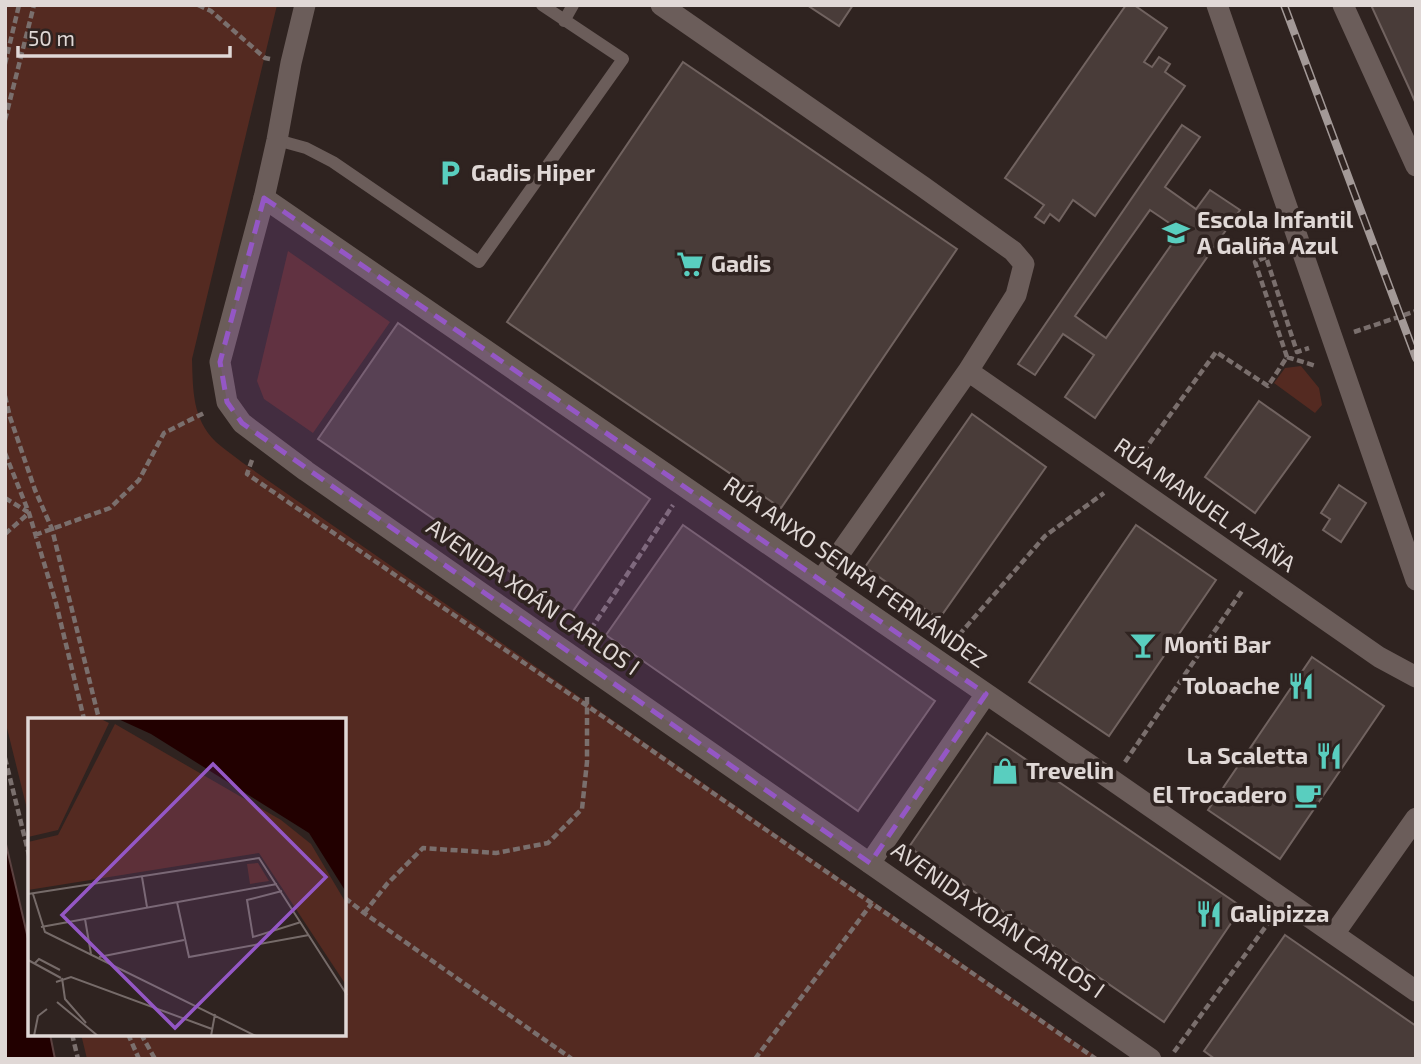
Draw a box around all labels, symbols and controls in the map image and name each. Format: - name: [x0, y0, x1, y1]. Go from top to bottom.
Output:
- scale bar: [18, 14, 229, 58]
- text: 50 m: [28, 25, 75, 50]
- parking icon: Gadis Hiper: [435, 158, 465, 188]
- place label: Gadis Hiper: [471, 158, 595, 186]
- place label: Escola Infantil A Galiña Azul: [1197, 205, 1354, 259]
- school or university icon: Escola Infantil A Galiña Azul: [1161, 218, 1191, 248]
- supermarket icon: Gadis: [675, 249, 705, 279]
- place label: Gadis: [711, 249, 771, 277]
- street label: RÚA MANUEL AZAÑA: [1109, 431, 1302, 578]
- street label: RÚA ANXO SENRA FERNÁNDEZ: [719, 469, 993, 673]
- street label: AVENIDA XOÁN CARLOS I: [422, 512, 646, 680]
- bar icon: Monti Bar: [1128, 630, 1158, 660]
- place label: Monti Bar: [1164, 630, 1271, 658]
- place label: Toloache: [1182, 671, 1280, 699]
- restaurant icon: Toloache: [1286, 671, 1316, 701]
- inset map: [28, 718, 346, 1036]
- place label: La Scaletta: [1187, 741, 1308, 769]
- restaurant icon: La Scaletta: [1314, 741, 1344, 771]
- shop icon: Trevelin: [990, 756, 1020, 786]
- place label: Trevelin: [1026, 756, 1114, 784]
- place label: El Trocadero: [1152, 780, 1287, 808]
- cafe icon: El Trocadero: [1293, 780, 1323, 810]
- street label: AVENIDA XOÁN CARLOS I: [887, 835, 1111, 1003]
- restaurant icon: Galipizza: [1194, 899, 1224, 929]
- place label: Galipizza: [1230, 899, 1329, 927]

